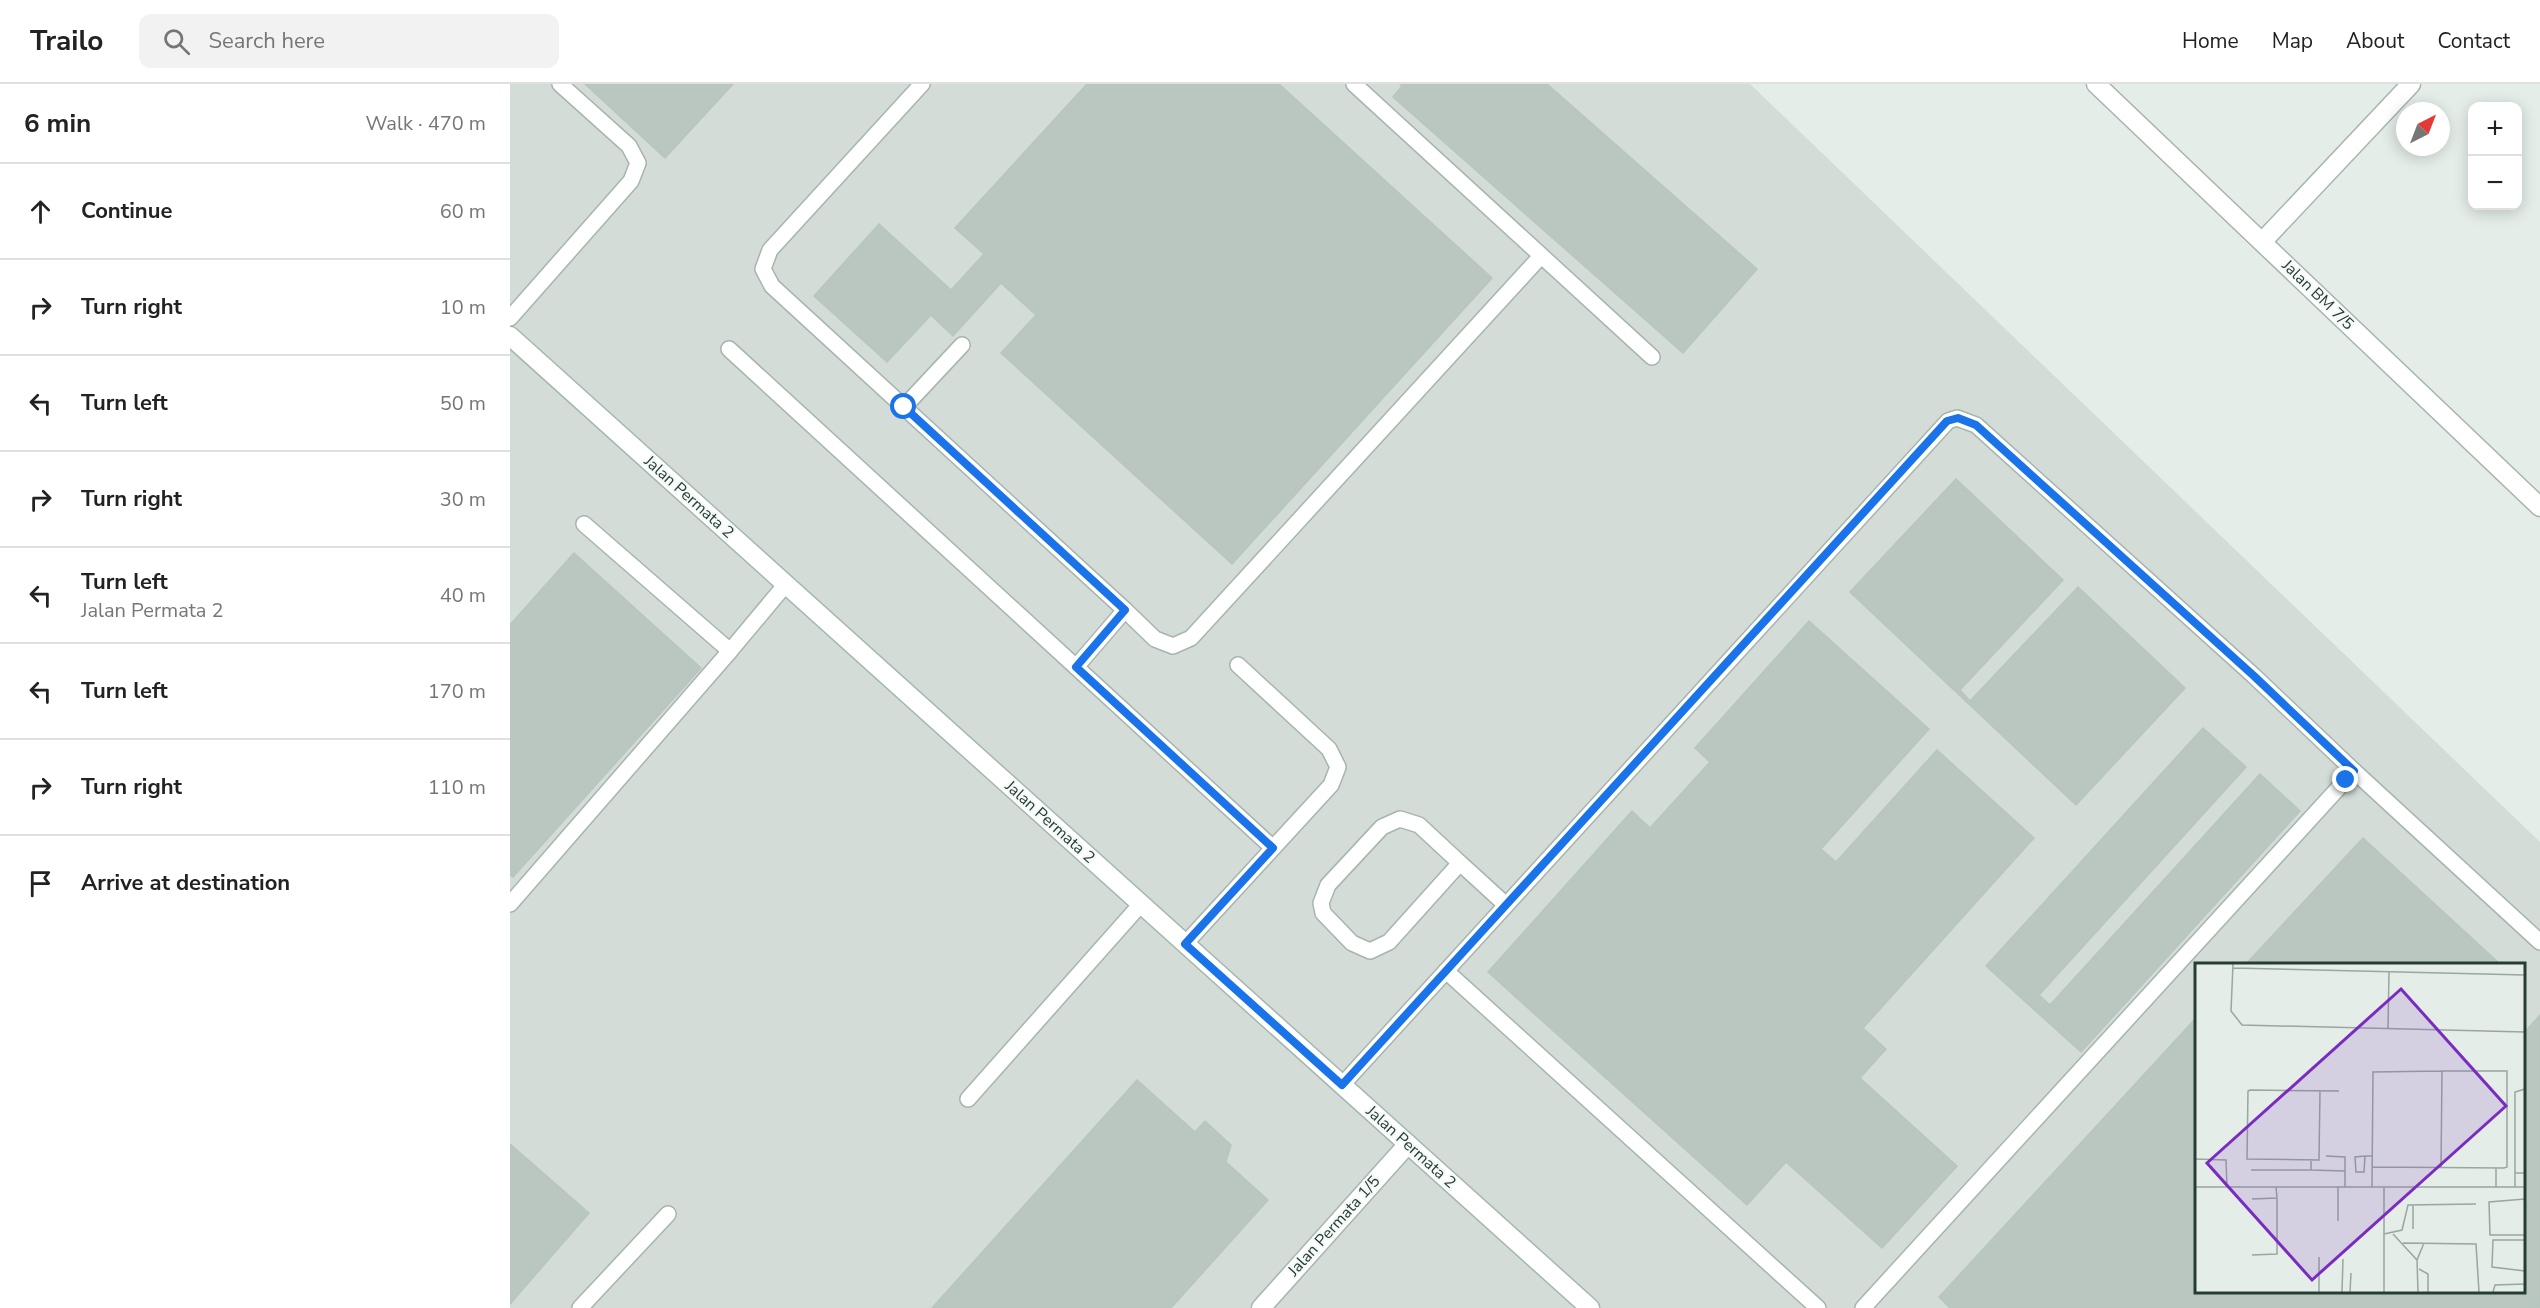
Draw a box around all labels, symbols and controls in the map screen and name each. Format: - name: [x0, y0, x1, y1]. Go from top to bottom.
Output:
- search box: [139, 14, 559, 68]
- text: Trailo: [30, 22, 103, 60]
- icon: search: [160, 25, 193, 58]
- text: Search here: [208, 26, 325, 56]
- text: Home: [2182, 27, 2239, 55]
- text: Map: [2272, 27, 2313, 55]
- text: About: [2346, 27, 2404, 55]
- text: Contact: [2437, 27, 2510, 55]
- north arrow: [2396, 102, 2450, 156]
- map controls: [2468, 102, 2522, 210]
- button: +: [2468, 102, 2522, 156]
- text: 6 min: [24, 106, 91, 141]
- text: Walk · 470 m: [366, 110, 486, 137]
- button: −: [2468, 156, 2522, 210]
- icon: ahead: [24, 195, 57, 228]
- text: Continue: [81, 196, 172, 226]
- text: 60 m: [440, 198, 486, 225]
- street label: Jalan BM 7/5: [2276, 254, 2359, 335]
- icon: right: [24, 291, 57, 324]
- text: Turn right: [81, 292, 182, 322]
- text: 10 m: [440, 294, 486, 321]
- icon: left: [24, 387, 57, 420]
- text: Turn left: [81, 388, 168, 418]
- text: 50 m: [440, 390, 486, 417]
- route start: [890, 393, 916, 419]
- street label: Jalan Permata 2: [639, 450, 739, 543]
- icon: right: [24, 483, 57, 516]
- text: Turn right: [81, 484, 182, 514]
- text: 30 m: [440, 486, 486, 513]
- text: Turn left: [81, 567, 168, 597]
- icon: left: [24, 579, 57, 612]
- text: 40 m: [440, 582, 486, 609]
- text: Jalan Permata 2: [81, 597, 224, 624]
- icon: left: [24, 675, 57, 708]
- text: Turn left: [81, 676, 168, 706]
- text: 170 m: [428, 678, 486, 705]
- route end: [2332, 766, 2358, 792]
- icon: right: [24, 771, 57, 804]
- text: Turn right: [81, 772, 182, 802]
- text: 110 m: [428, 774, 486, 801]
- street label: Jalan Permata 2: [1000, 775, 1100, 868]
- icon: arrive: [24, 867, 57, 900]
- text: Arrive at destination: [81, 868, 290, 898]
- inset map: [2195, 963, 2525, 1293]
- street label: Jalan Permata 2: [1361, 1100, 1461, 1193]
- street label: Jalan Permata 1/5: [1282, 1171, 1385, 1282]

